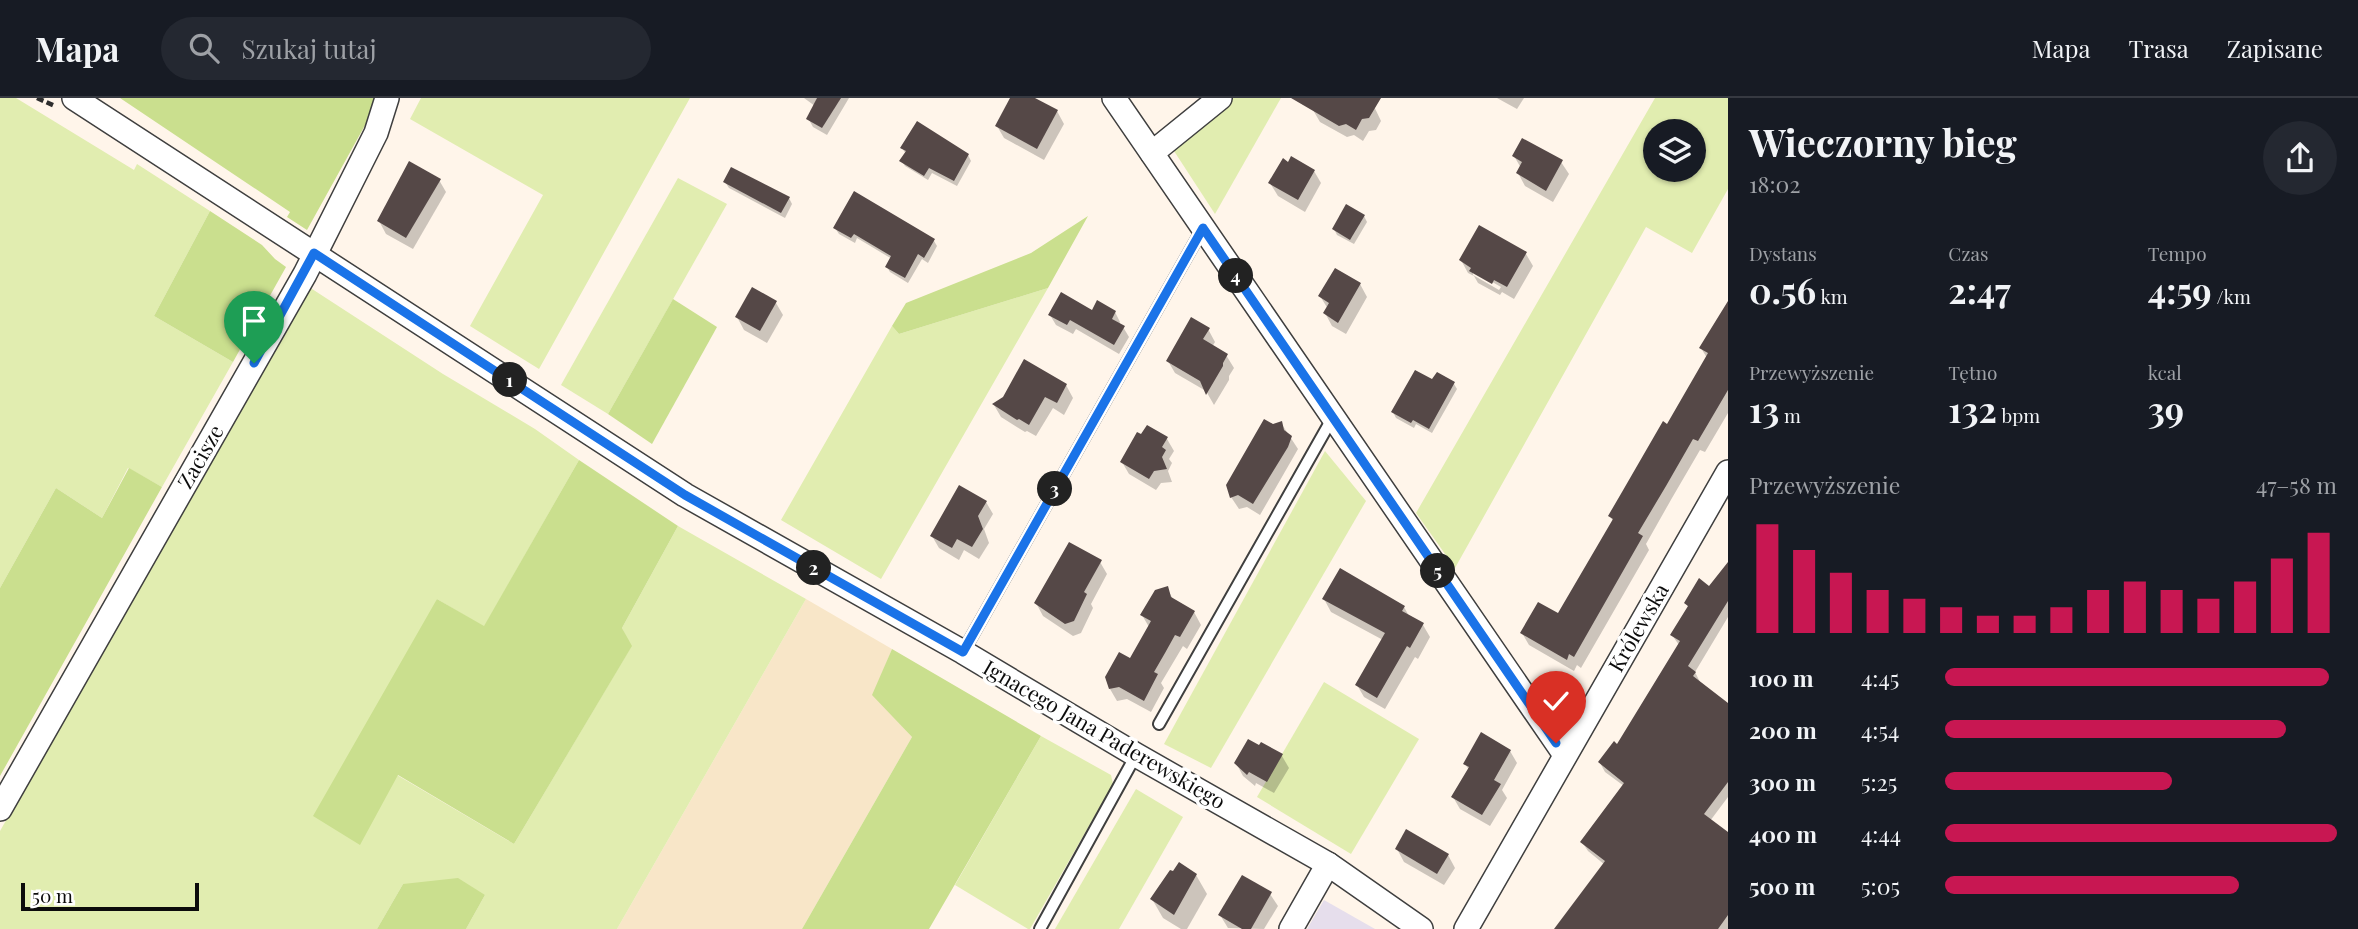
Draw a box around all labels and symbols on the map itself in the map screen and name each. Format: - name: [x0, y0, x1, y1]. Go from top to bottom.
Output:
- pin: 4: [1218, 258, 1254, 294]
- pin: [224, 291, 284, 363]
- pin: 1: [492, 362, 528, 398]
- street label: Zacisze: [170, 419, 229, 493]
- pin: 3: [1038, 472, 1072, 506]
- pin: 2: [796, 550, 832, 586]
- pin: 5: [1420, 554, 1456, 588]
- street label: Królewska: [1601, 577, 1674, 676]
- street label: Ignacego Jana Paderewskiego: [979, 652, 1231, 814]
- pin: [1526, 671, 1586, 743]
- scale bar: [21, 880, 200, 912]

